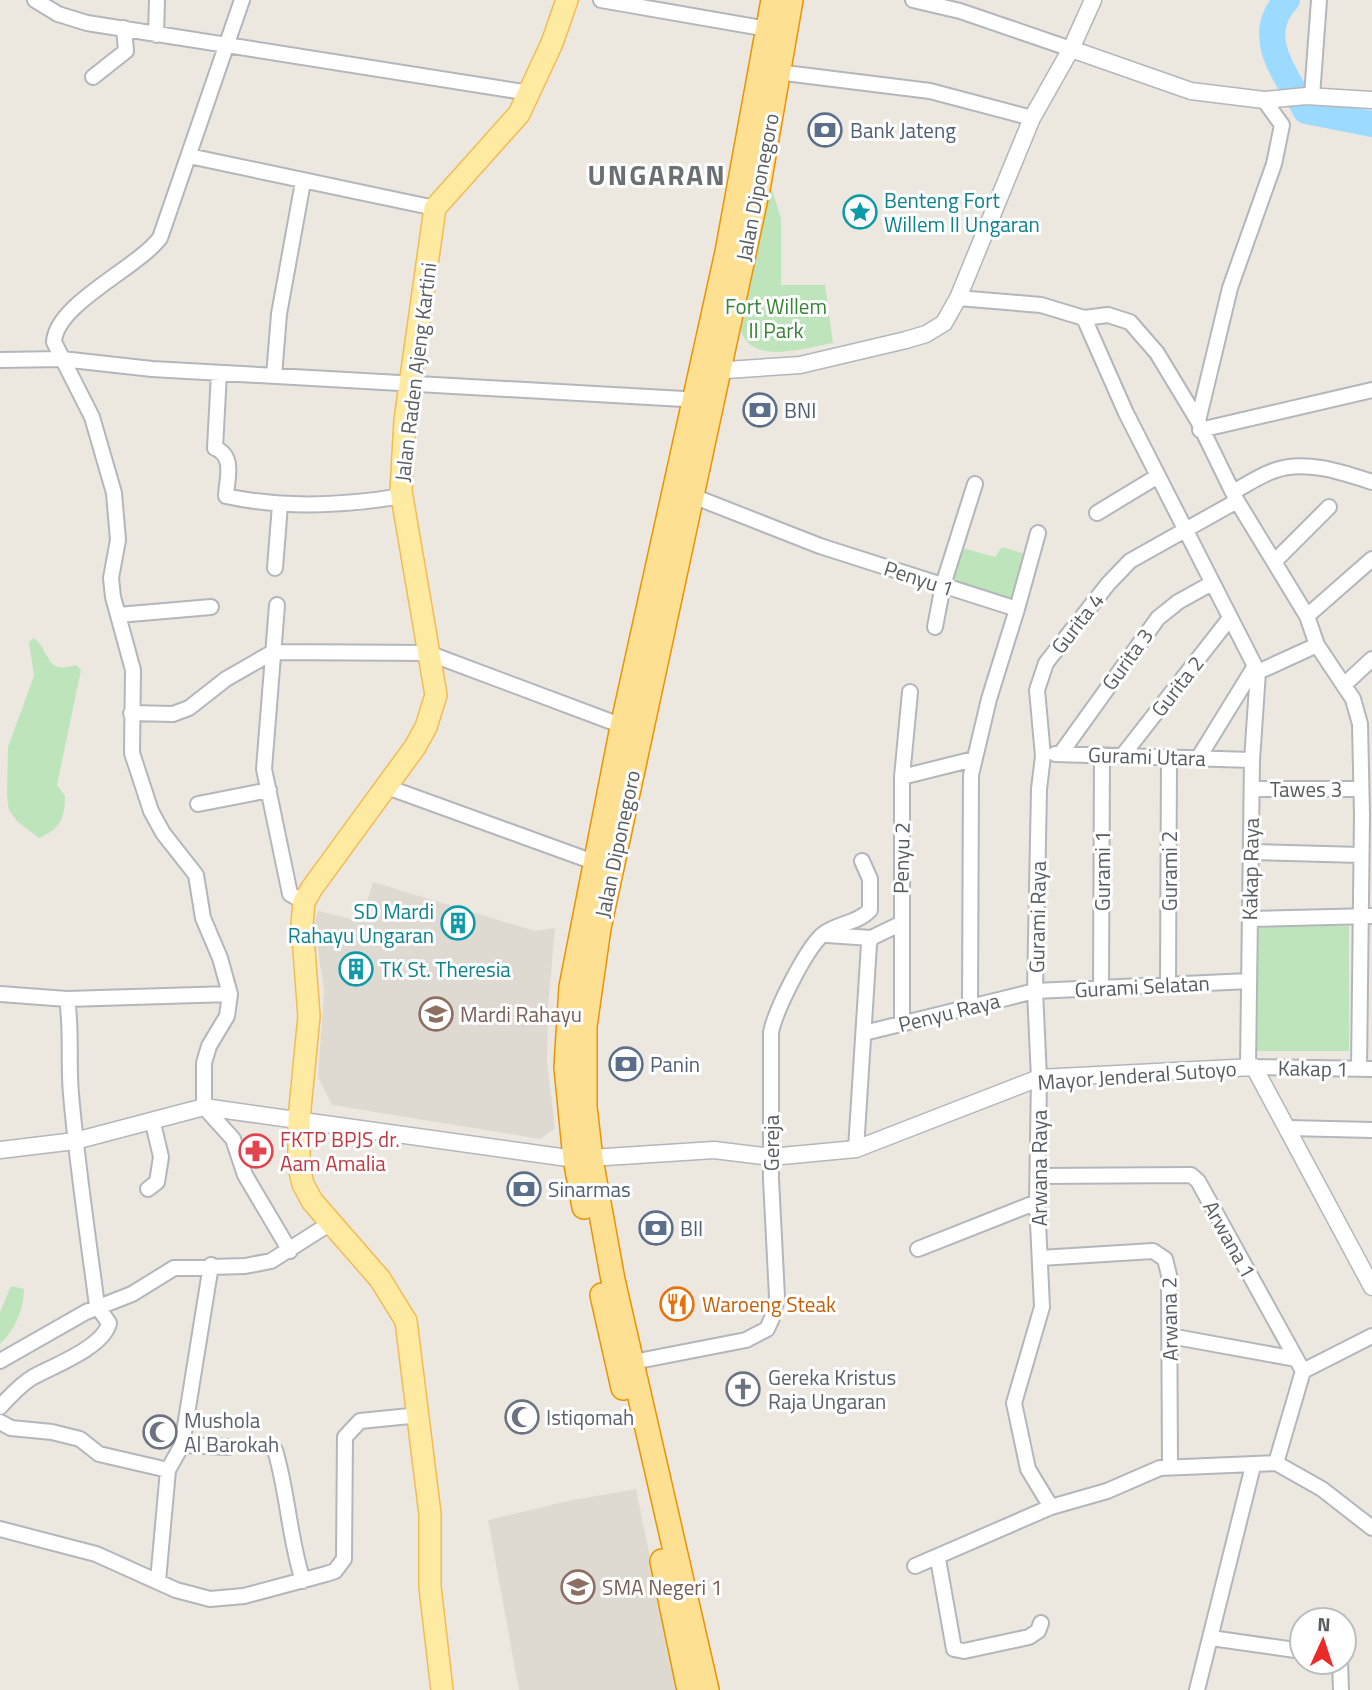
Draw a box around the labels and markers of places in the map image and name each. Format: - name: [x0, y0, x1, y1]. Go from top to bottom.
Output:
- bank icon: Bank Jateng: [806, 111, 844, 149]
- place label: Bank Jateng: [850, 114, 956, 146]
- place label: Benteng Fort Willem II Ungaran: [884, 184, 1040, 240]
- place icon: Benteng Fort Willem II Ungaran: [841, 193, 879, 231]
- bank icon: BNI: [741, 391, 779, 429]
- place label: BNI: [784, 394, 816, 426]
- place label: SD Mardi Rahayu Ungaran: [288, 895, 434, 951]
- building icon: SD Mardi Rahayu Ungaran: [439, 904, 477, 942]
- building icon: TK St. Theresia: [337, 950, 375, 988]
- place label: TK St. Theresia: [380, 953, 511, 985]
- school or university icon: Mardi Rahayu: [417, 995, 455, 1033]
- place label: Mardi Rahayu: [460, 998, 582, 1030]
- bank icon: Panin: [607, 1045, 645, 1083]
- place label: Panin: [650, 1048, 700, 1080]
- place label: FKTP BPJS dr. Aam Amalia: [280, 1123, 400, 1179]
- pharmacy icon: FKTP BPJS dr. Aam Amalia: [237, 1132, 275, 1170]
- bank icon: Sinarmas: [505, 1170, 543, 1208]
- place label: Sinarmas: [548, 1173, 631, 1205]
- bank icon: BII: [637, 1209, 675, 1247]
- place label: BII: [680, 1212, 703, 1244]
- restaurant icon: Waroeng Steak: [658, 1285, 696, 1323]
- place label: Waroeng Steak: [702, 1288, 836, 1320]
- place label: Gereka Kristus Raja Ungaran: [768, 1361, 896, 1417]
- church icon: Gereka Kristus Raja Ungaran: [724, 1370, 762, 1408]
- mosque icon: Istiqomah: [503, 1398, 541, 1436]
- place label: Istiqomah: [546, 1401, 634, 1433]
- place label: Mushola Al Barokah: [184, 1404, 279, 1460]
- mosque icon: Mushola Al Barokah: [141, 1413, 179, 1451]
- school or university icon: SMA Negeri 1: [559, 1568, 597, 1606]
- place label: SMA Negeri 1: [602, 1571, 723, 1603]

